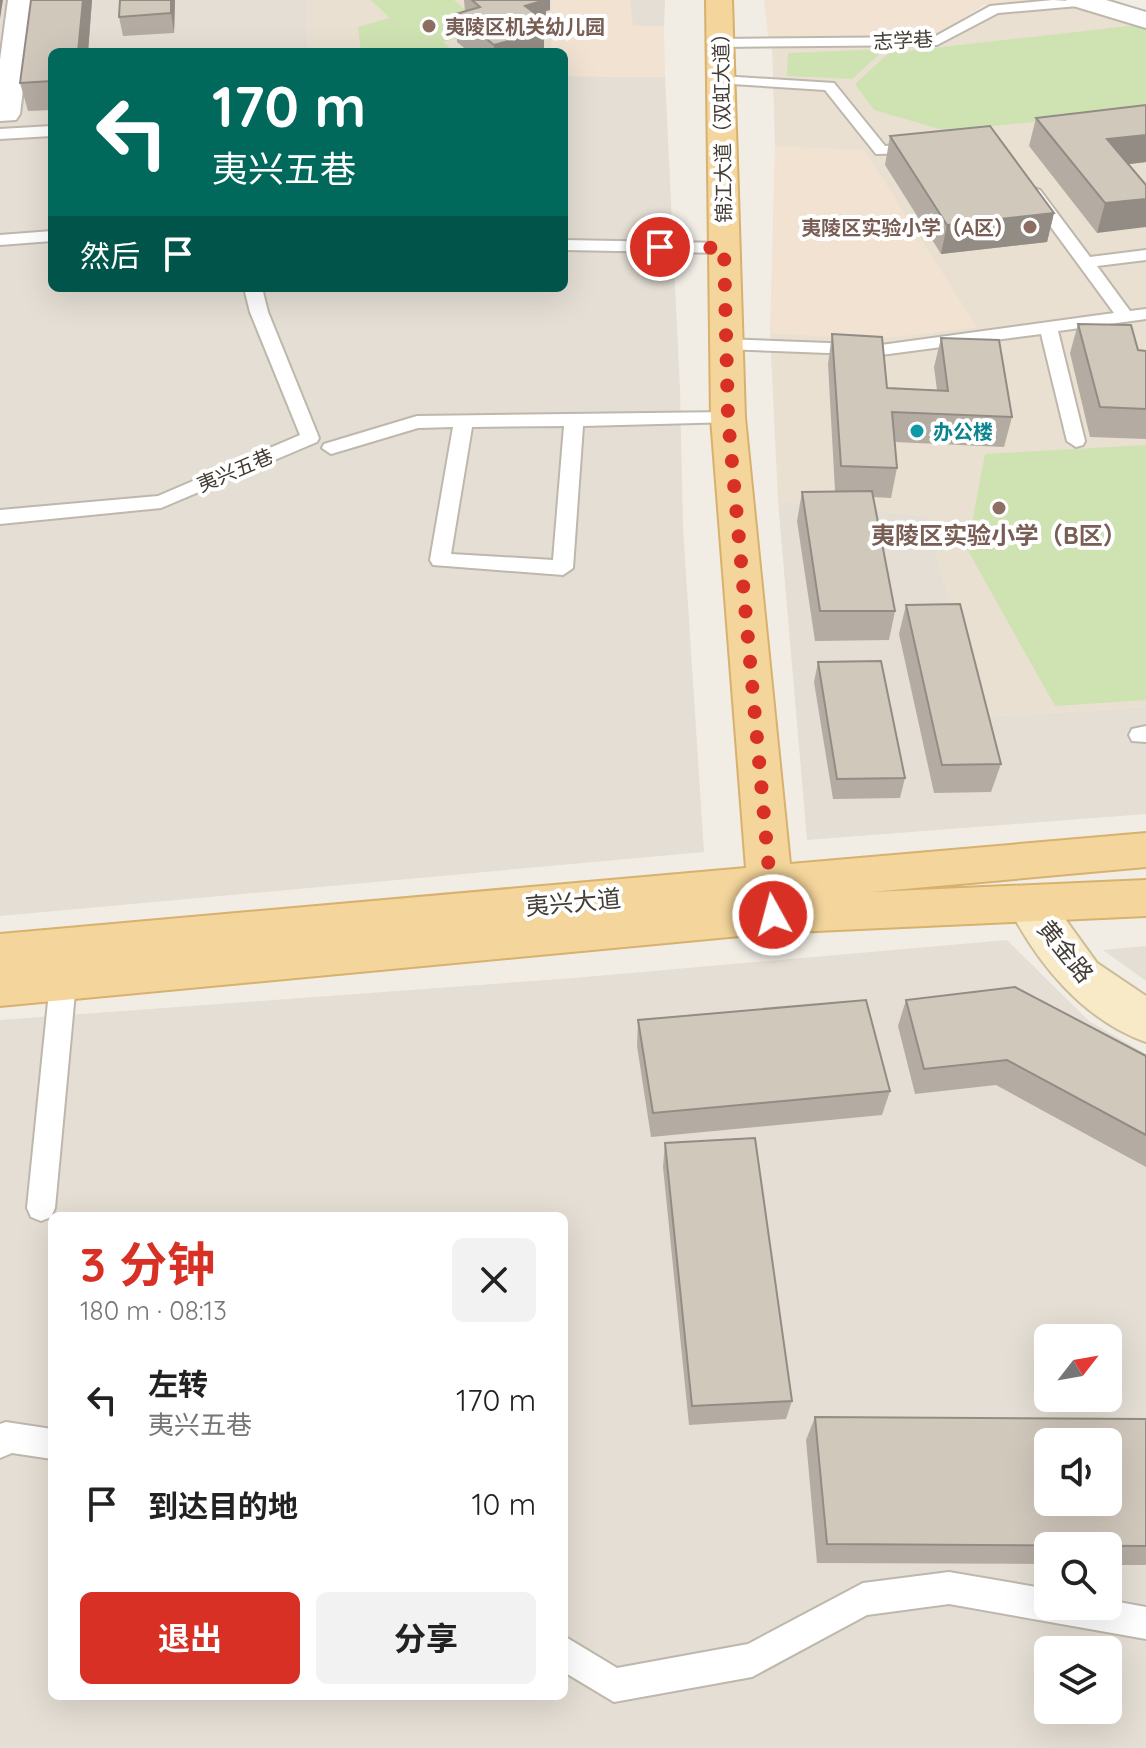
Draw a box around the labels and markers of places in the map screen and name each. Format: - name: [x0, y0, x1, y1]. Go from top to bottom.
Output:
- place label: 夷陵区机关幼儿园: [445, 14, 605, 39]
- marker: 夷陵区机关幼儿园: [420, 17, 438, 35]
- pin: [626, 213, 694, 281]
- place label: 夷陵区实验小学（A区）: [801, 215, 1014, 240]
- marker: 夷陵区实验小学（A区）: [1021, 218, 1039, 236]
- place label: 办公楼: [933, 419, 993, 444]
- marker: 办公楼: [908, 422, 926, 440]
- marker: 夷陵区实验小学（B区）: [990, 499, 1008, 517]
- place label: 夷陵区实验小学（B区）: [871, 520, 1127, 550]

